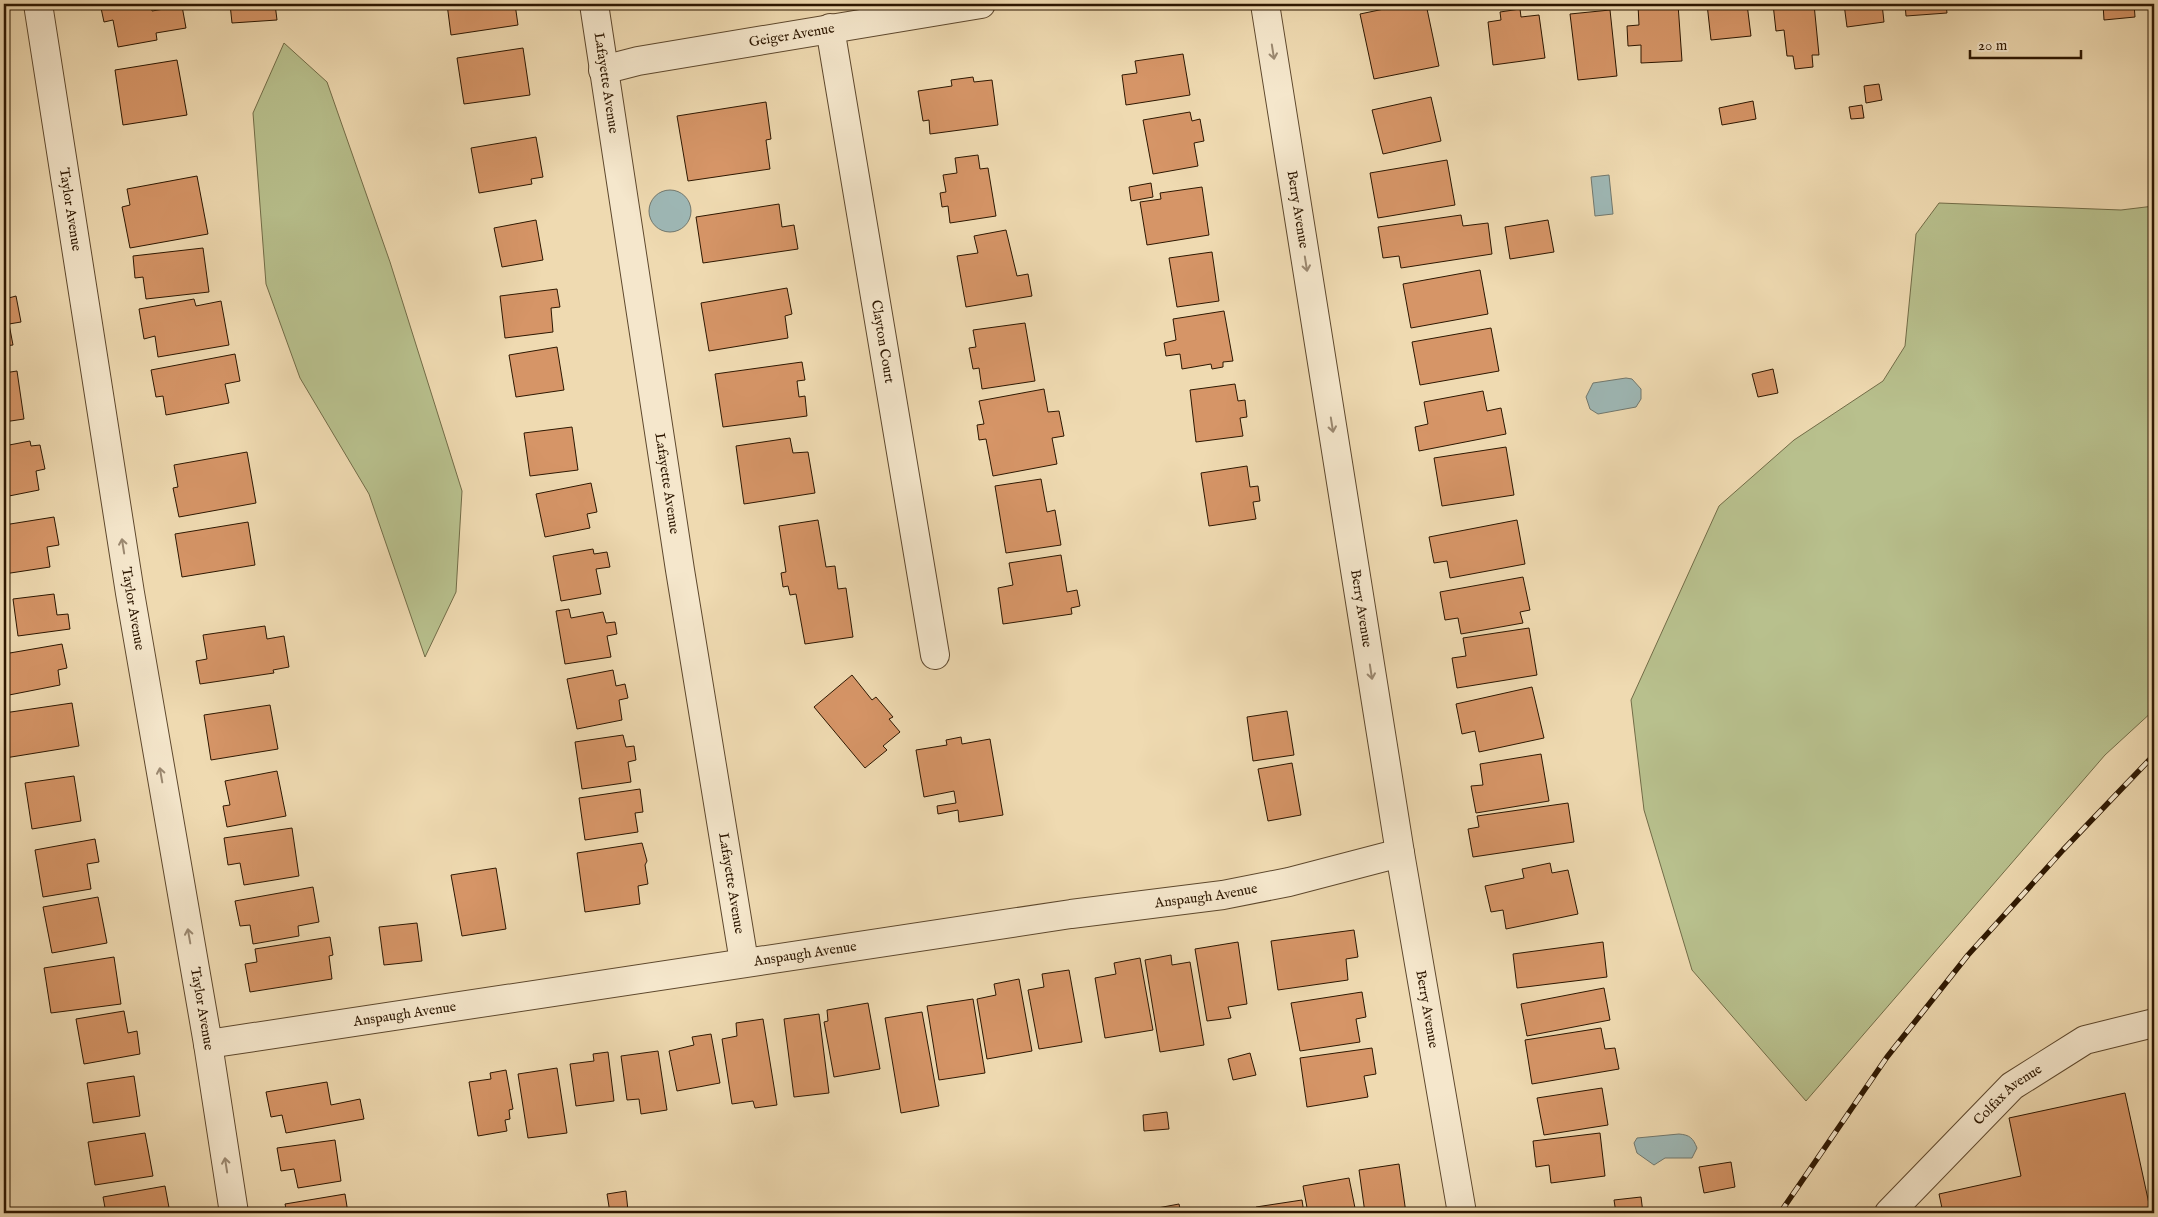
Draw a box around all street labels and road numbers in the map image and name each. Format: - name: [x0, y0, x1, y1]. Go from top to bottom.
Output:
- street label: Geiger Avenue: [748, 19, 836, 51]
- street label: Lafayette Avenue: [589, 31, 623, 135]
- street label: Taylor Avenue: [55, 167, 86, 253]
- street label: Berry Avenue: [1283, 169, 1313, 250]
- street label: Clayton Court: [867, 299, 898, 385]
- street label: Lafayette Avenue: [650, 432, 684, 536]
- street label: Taylor Avenue: [117, 566, 149, 652]
- street label: Berry Avenue: [1346, 568, 1376, 649]
- street label: Lafayette Avenue: [714, 832, 748, 936]
- street label: Anspaugh Avenue: [1153, 879, 1260, 913]
- street label: Anspaugh Avenue: [752, 937, 858, 971]
- street label: Taylor Avenue: [186, 966, 218, 1052]
- street label: Berry Avenue: [1411, 969, 1443, 1050]
- street label: Anspaugh Avenue: [351, 998, 458, 1031]
- street label: Colfax Avenue: [1970, 1060, 2046, 1129]

